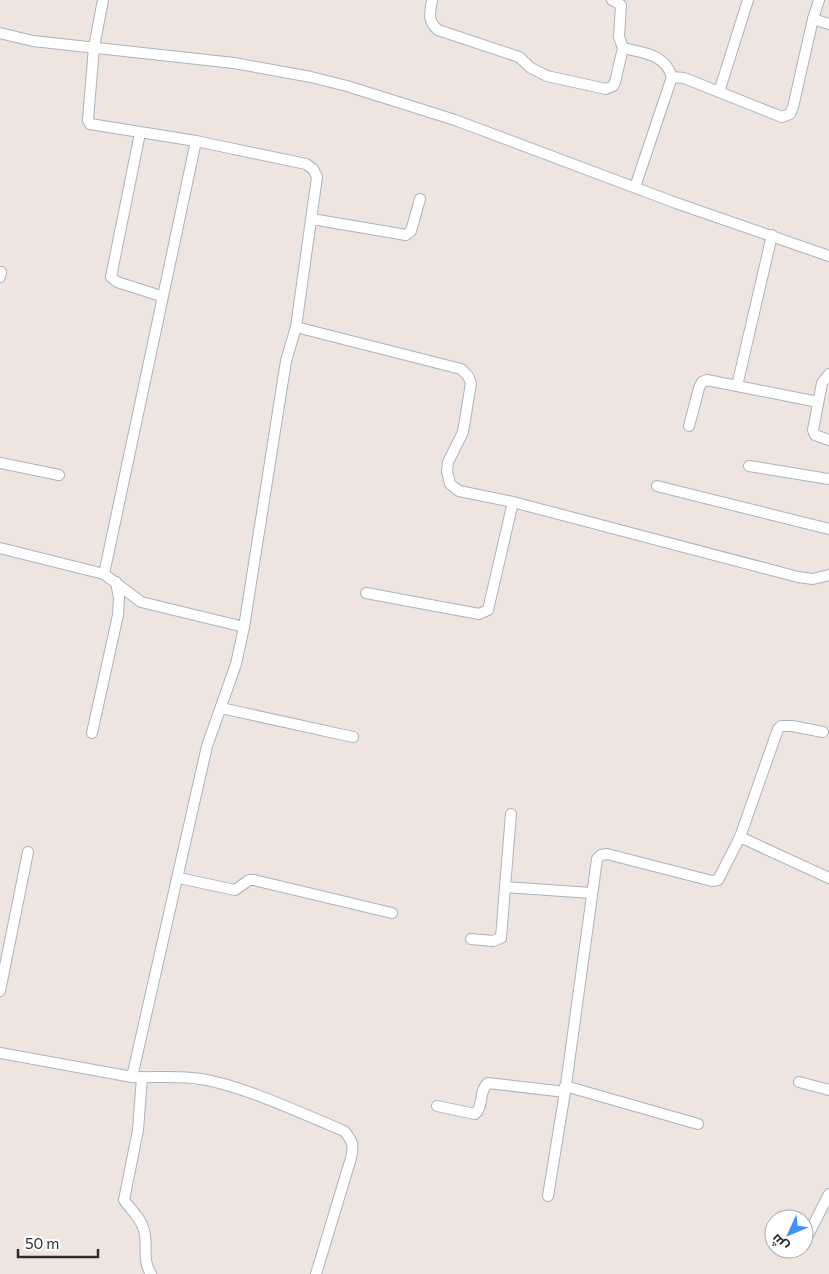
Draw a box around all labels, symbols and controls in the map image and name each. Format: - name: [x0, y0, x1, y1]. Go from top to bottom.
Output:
- north arrow: [764, 1209, 814, 1259]
- scale bar: [18, 1226, 98, 1258]
- text: ش: [767, 1230, 792, 1256]
- text: 50 m: [25, 1234, 59, 1252]

